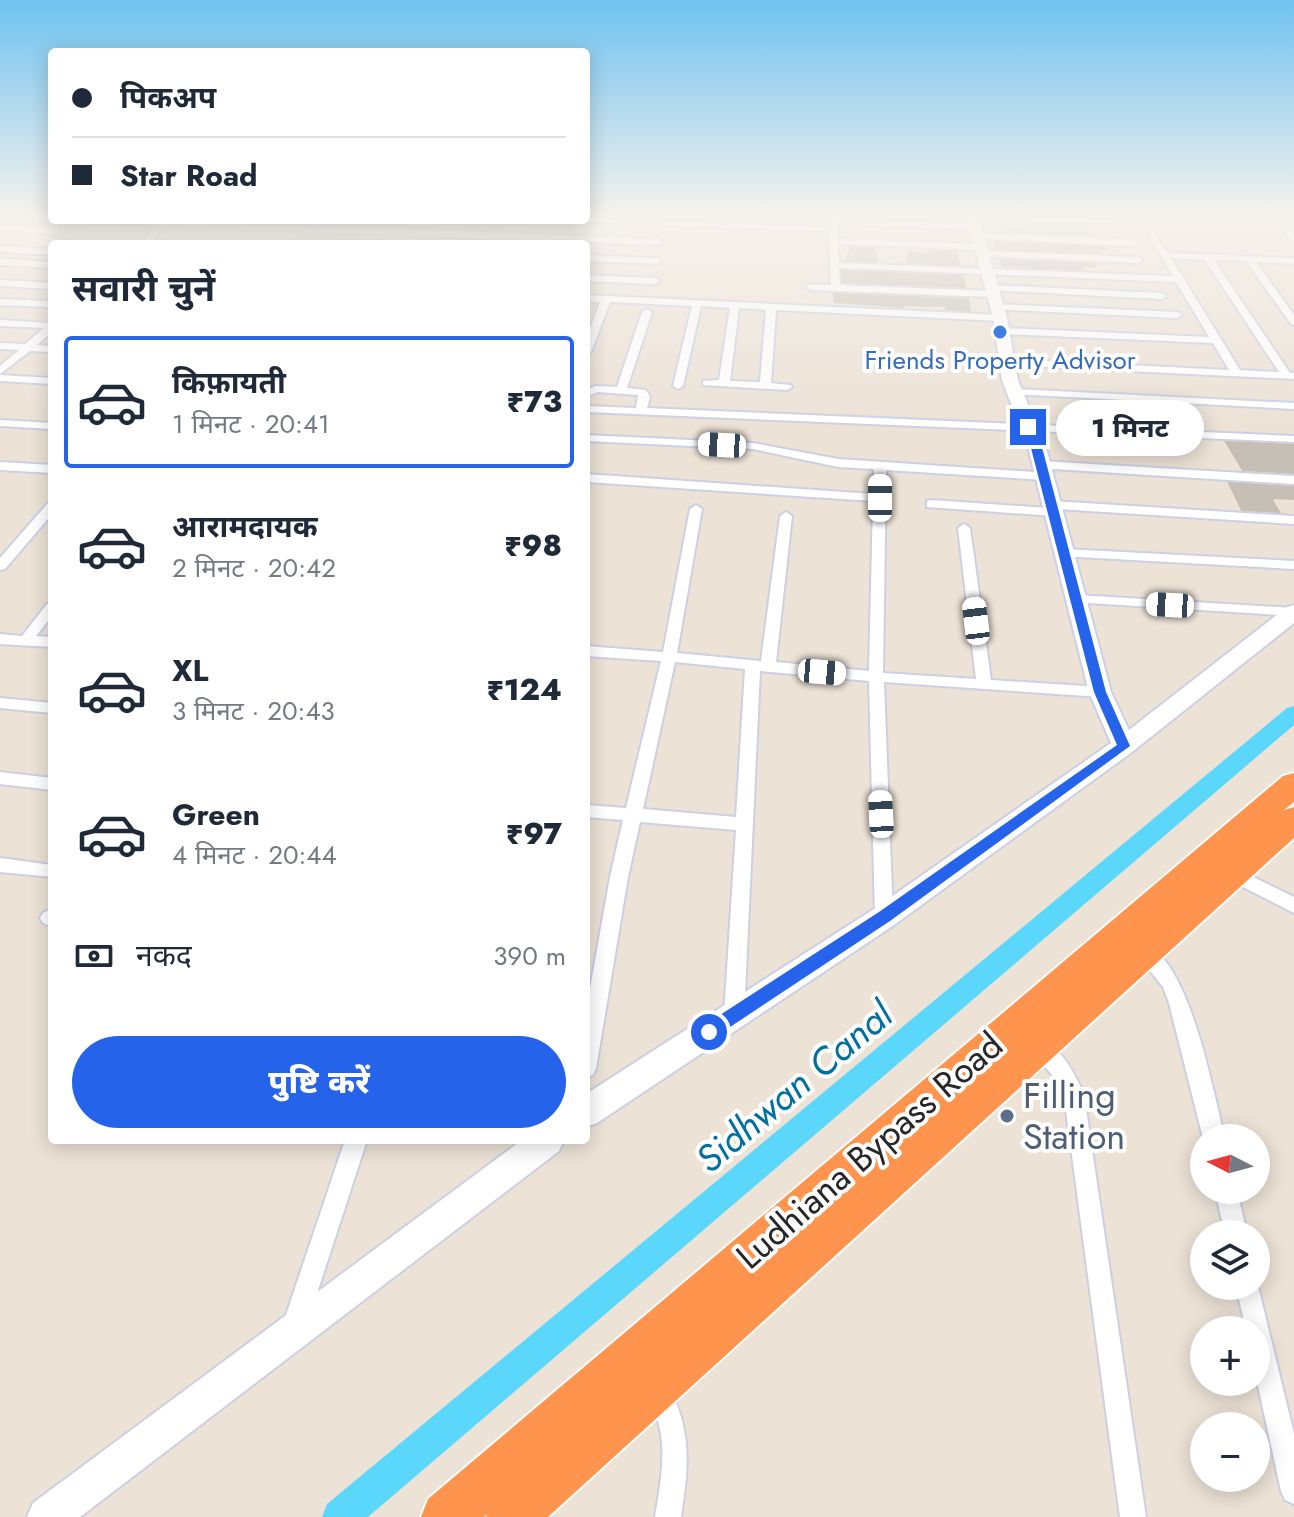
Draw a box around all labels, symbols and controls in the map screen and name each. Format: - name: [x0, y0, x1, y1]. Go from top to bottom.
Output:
- text: पिकअप: [120, 76, 216, 119]
- text: Star Road: [120, 154, 258, 197]
- text: सवारी चुनें: [72, 262, 215, 314]
- marker: Friends Property Advisor: [991, 323, 1009, 341]
- place label: Friends Property Advisor: [864, 341, 1136, 379]
- text: किफ़ायती: [172, 361, 286, 404]
- icon: car: [76, 366, 148, 438]
- text: ₹73: [507, 380, 562, 423]
- callout: 1 मिनट: [1056, 399, 1204, 455]
- text: 1 मिनट · 20:41: [172, 405, 330, 443]
- route end: [1010, 409, 1046, 445]
- text: 1 मिनट: [1091, 409, 1169, 447]
- car: [697, 432, 747, 458]
- car: [868, 474, 892, 522]
- text: आरामदायक: [172, 505, 318, 548]
- icon: car: [76, 510, 148, 582]
- text: ₹98: [504, 524, 562, 567]
- text: 2 मिनट · 20:42: [172, 549, 336, 587]
- car: [1145, 592, 1195, 618]
- car: [961, 596, 991, 646]
- text: XL: [172, 649, 208, 692]
- icon: car: [76, 654, 148, 726]
- car: [797, 658, 847, 686]
- text: ₹124: [486, 668, 562, 711]
- text: 3 मिनट · 20:43: [172, 692, 335, 730]
- car: [868, 789, 894, 839]
- text: Green: [172, 793, 260, 836]
- icon: car: [76, 798, 148, 870]
- text: ₹97: [506, 812, 562, 855]
- text: 4 मिनट · 20:44: [172, 836, 337, 874]
- icon: cash: [72, 934, 116, 978]
- text: नकद: [136, 934, 192, 977]
- text: 390 m: [493, 937, 566, 975]
- water label: Sidhwan Canal: [683, 987, 905, 1185]
- route start: [691, 1014, 727, 1050]
- street label: Ludhiana Bypass Road: [724, 1019, 1014, 1281]
- button: पुष्टि करें: [72, 1036, 566, 1128]
- place label: Filling Station: [1023, 1069, 1125, 1162]
- marker: Filling Station: [998, 1107, 1016, 1125]
- north arrow: [1190, 1124, 1270, 1204]
- map controls: [1190, 1124, 1270, 1492]
- button: layers: [1190, 1220, 1270, 1300]
- button: +: [1190, 1316, 1270, 1396]
- button: −: [1190, 1412, 1270, 1492]

